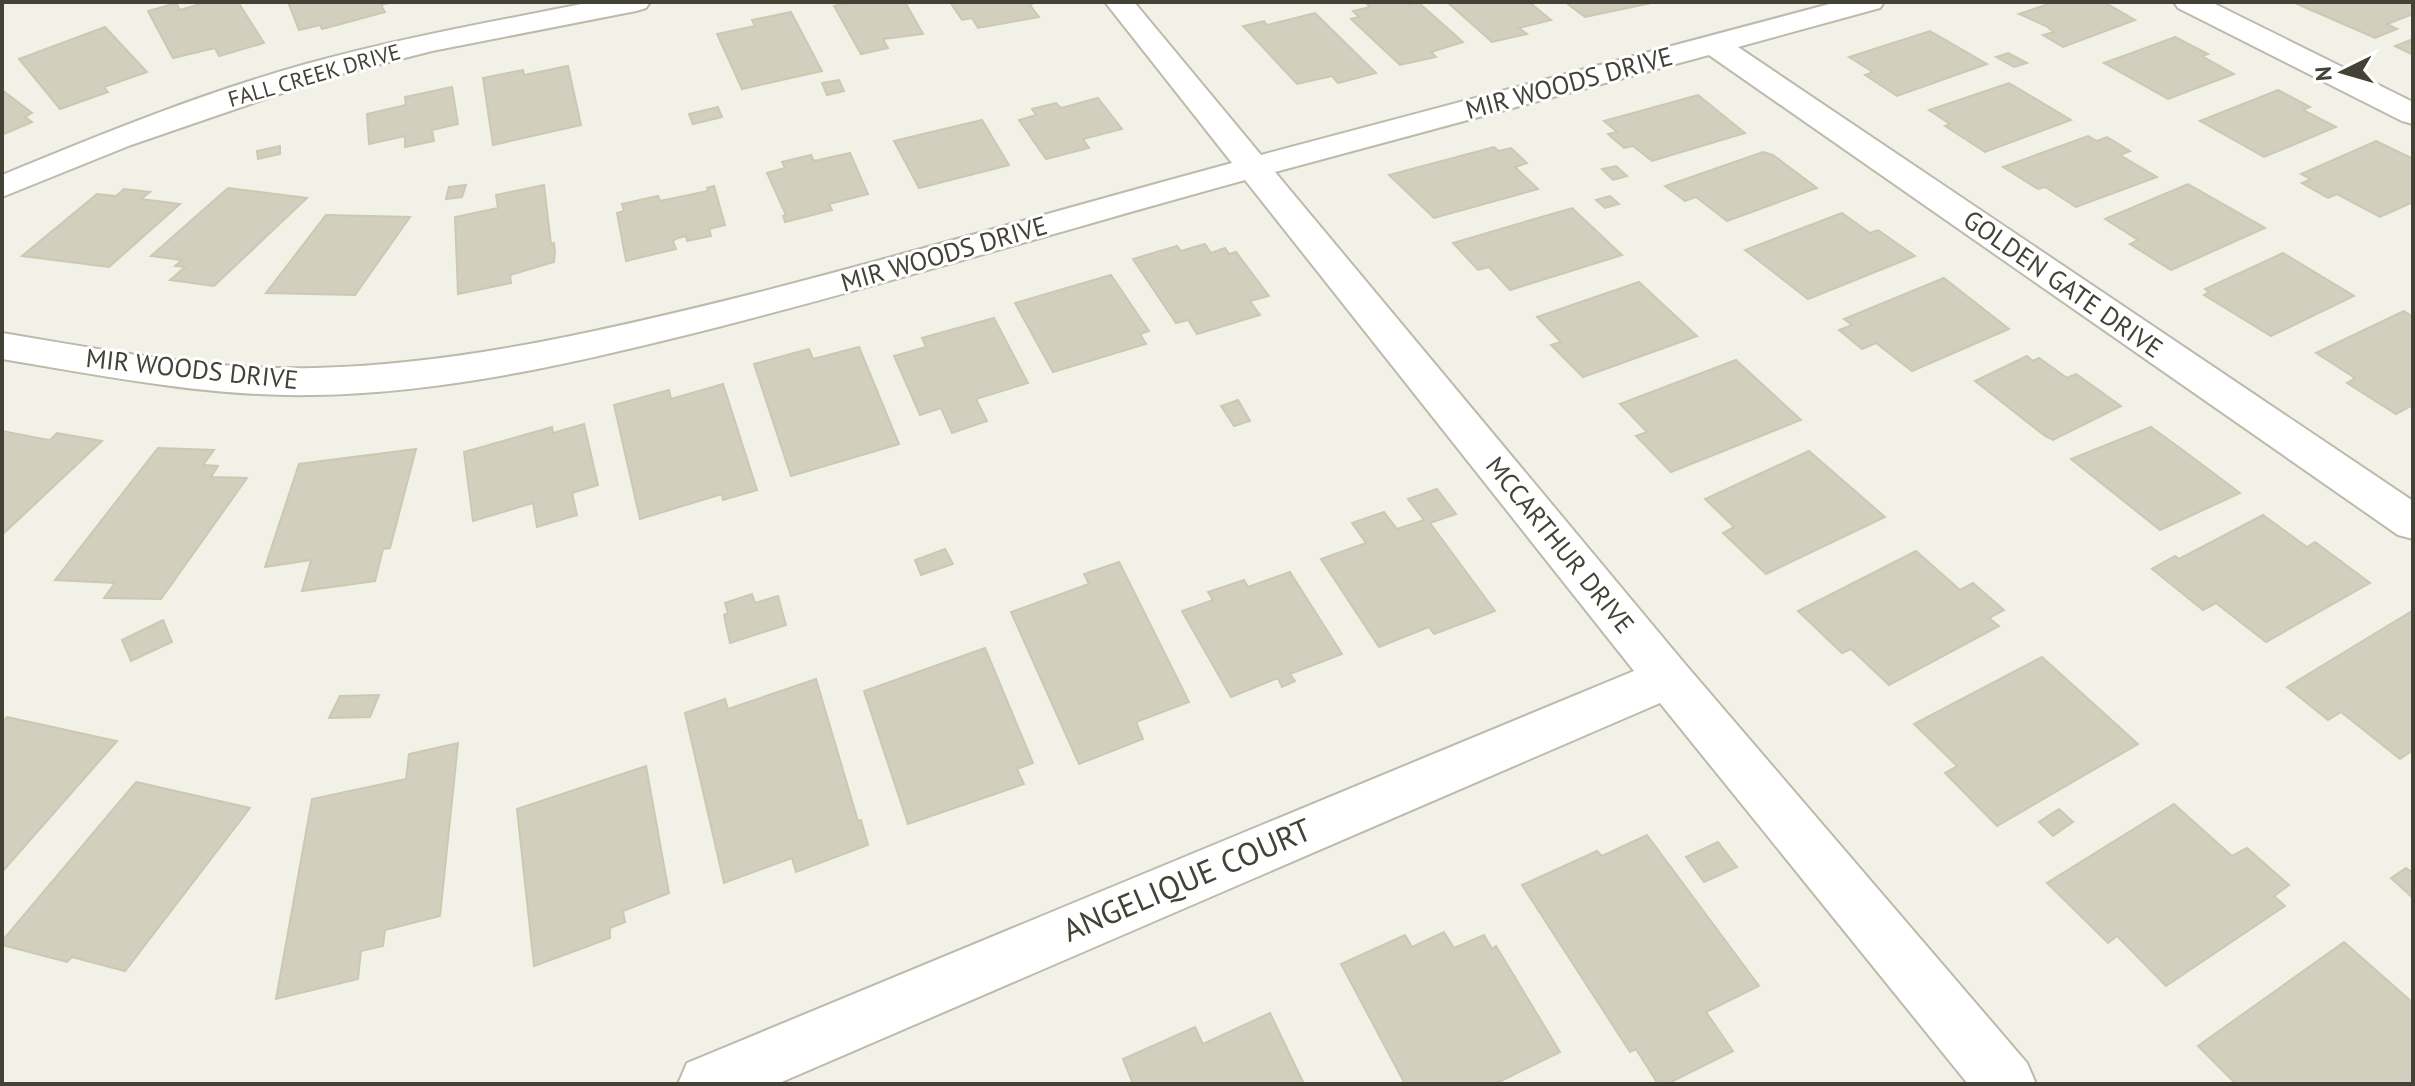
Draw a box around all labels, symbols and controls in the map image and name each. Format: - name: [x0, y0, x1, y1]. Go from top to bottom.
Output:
- north arrow: [2303, 32, 2383, 112]
- street label: FALL CREEK DRIVE: [225, 37, 403, 113]
- street label: MIR WOODS DRIVE: [1462, 39, 1676, 126]
- text: N: [2308, 65, 2338, 82]
- street label: GOLDEN GATE DRIVE: [1957, 202, 2169, 365]
- street label: MIR WOODS DRIVE: [837, 208, 1051, 299]
- street label: MIR WOODS DRIVE: [84, 341, 300, 396]
- street label: MCCARTHUR DRIVE: [1479, 450, 1642, 640]
- street label: ANGELIQUE COURT: [1056, 808, 1318, 950]

